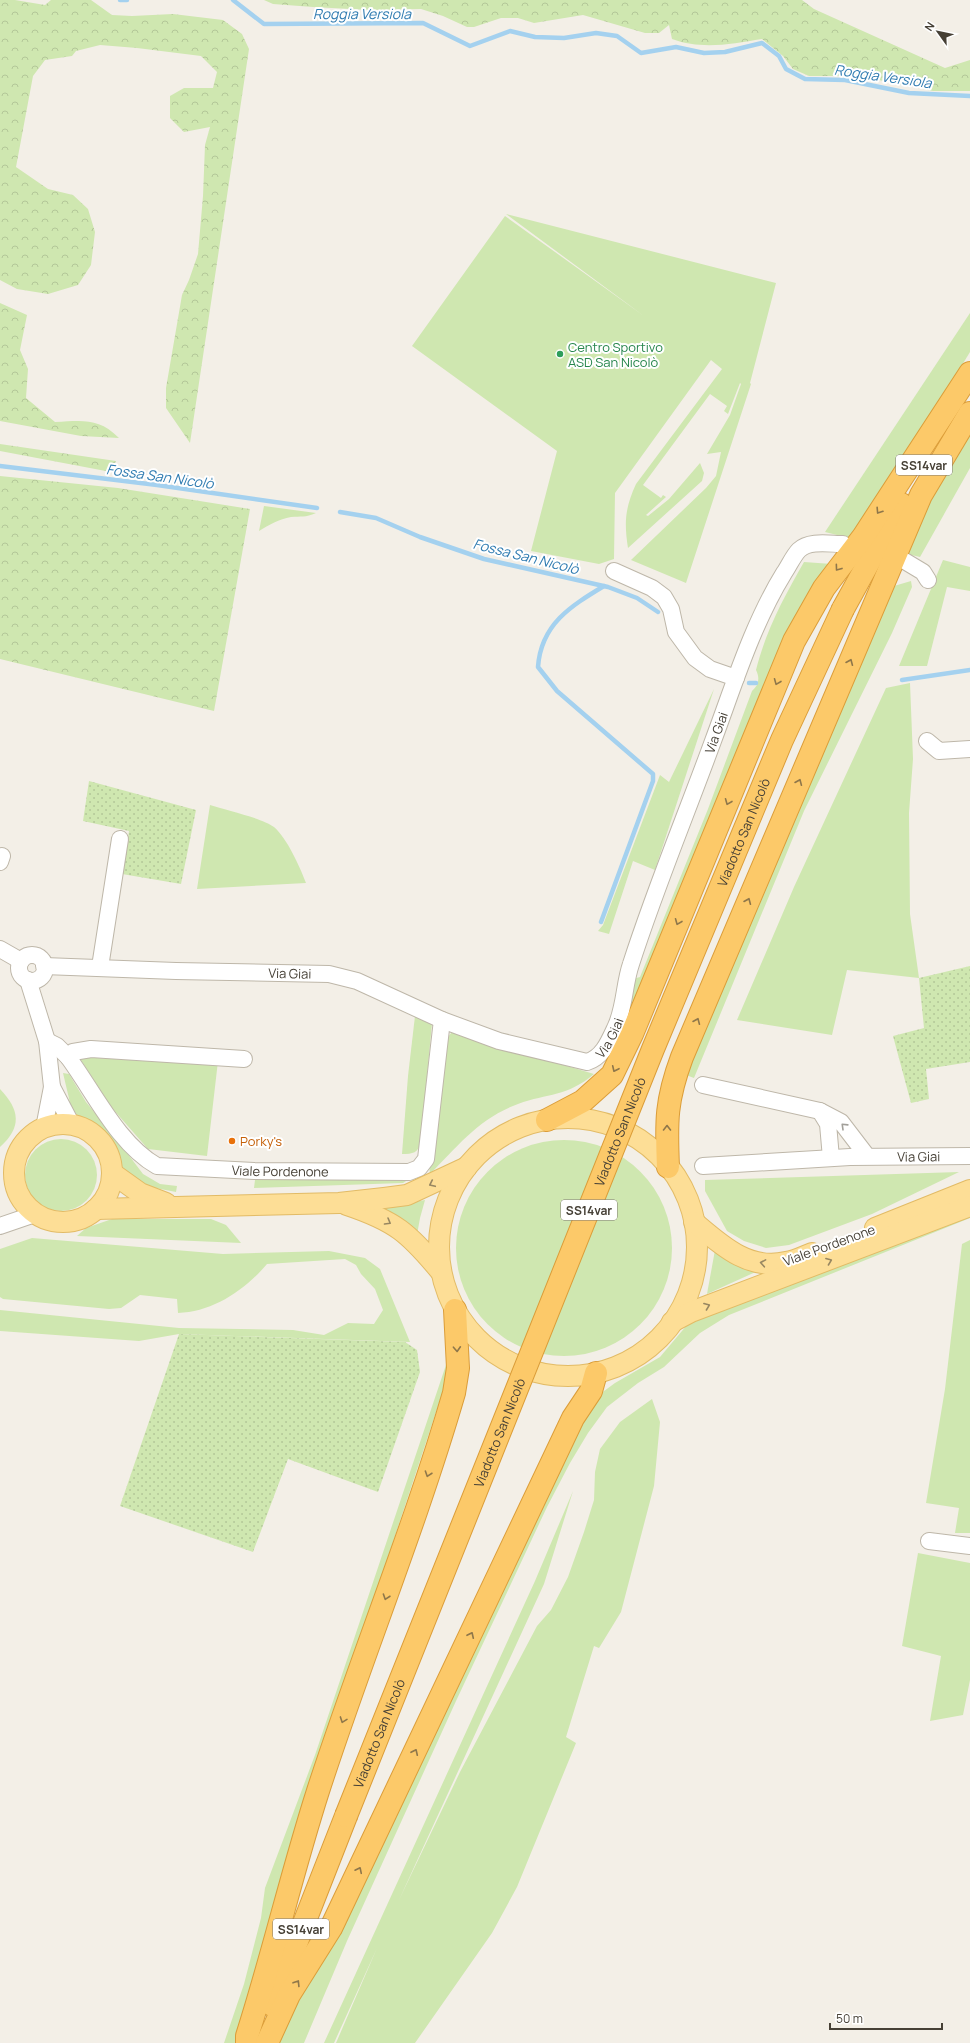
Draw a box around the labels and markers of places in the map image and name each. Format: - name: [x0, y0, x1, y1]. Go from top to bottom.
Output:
- place label: Centro Sportivo ASD San Nicolò: [568, 338, 663, 371]
- marker: Centro Sportivo ASD San Nicolò: [555, 349, 565, 359]
- place label: Porky's: [240, 1132, 282, 1150]
- marker: Porky's: [227, 1136, 237, 1146]

